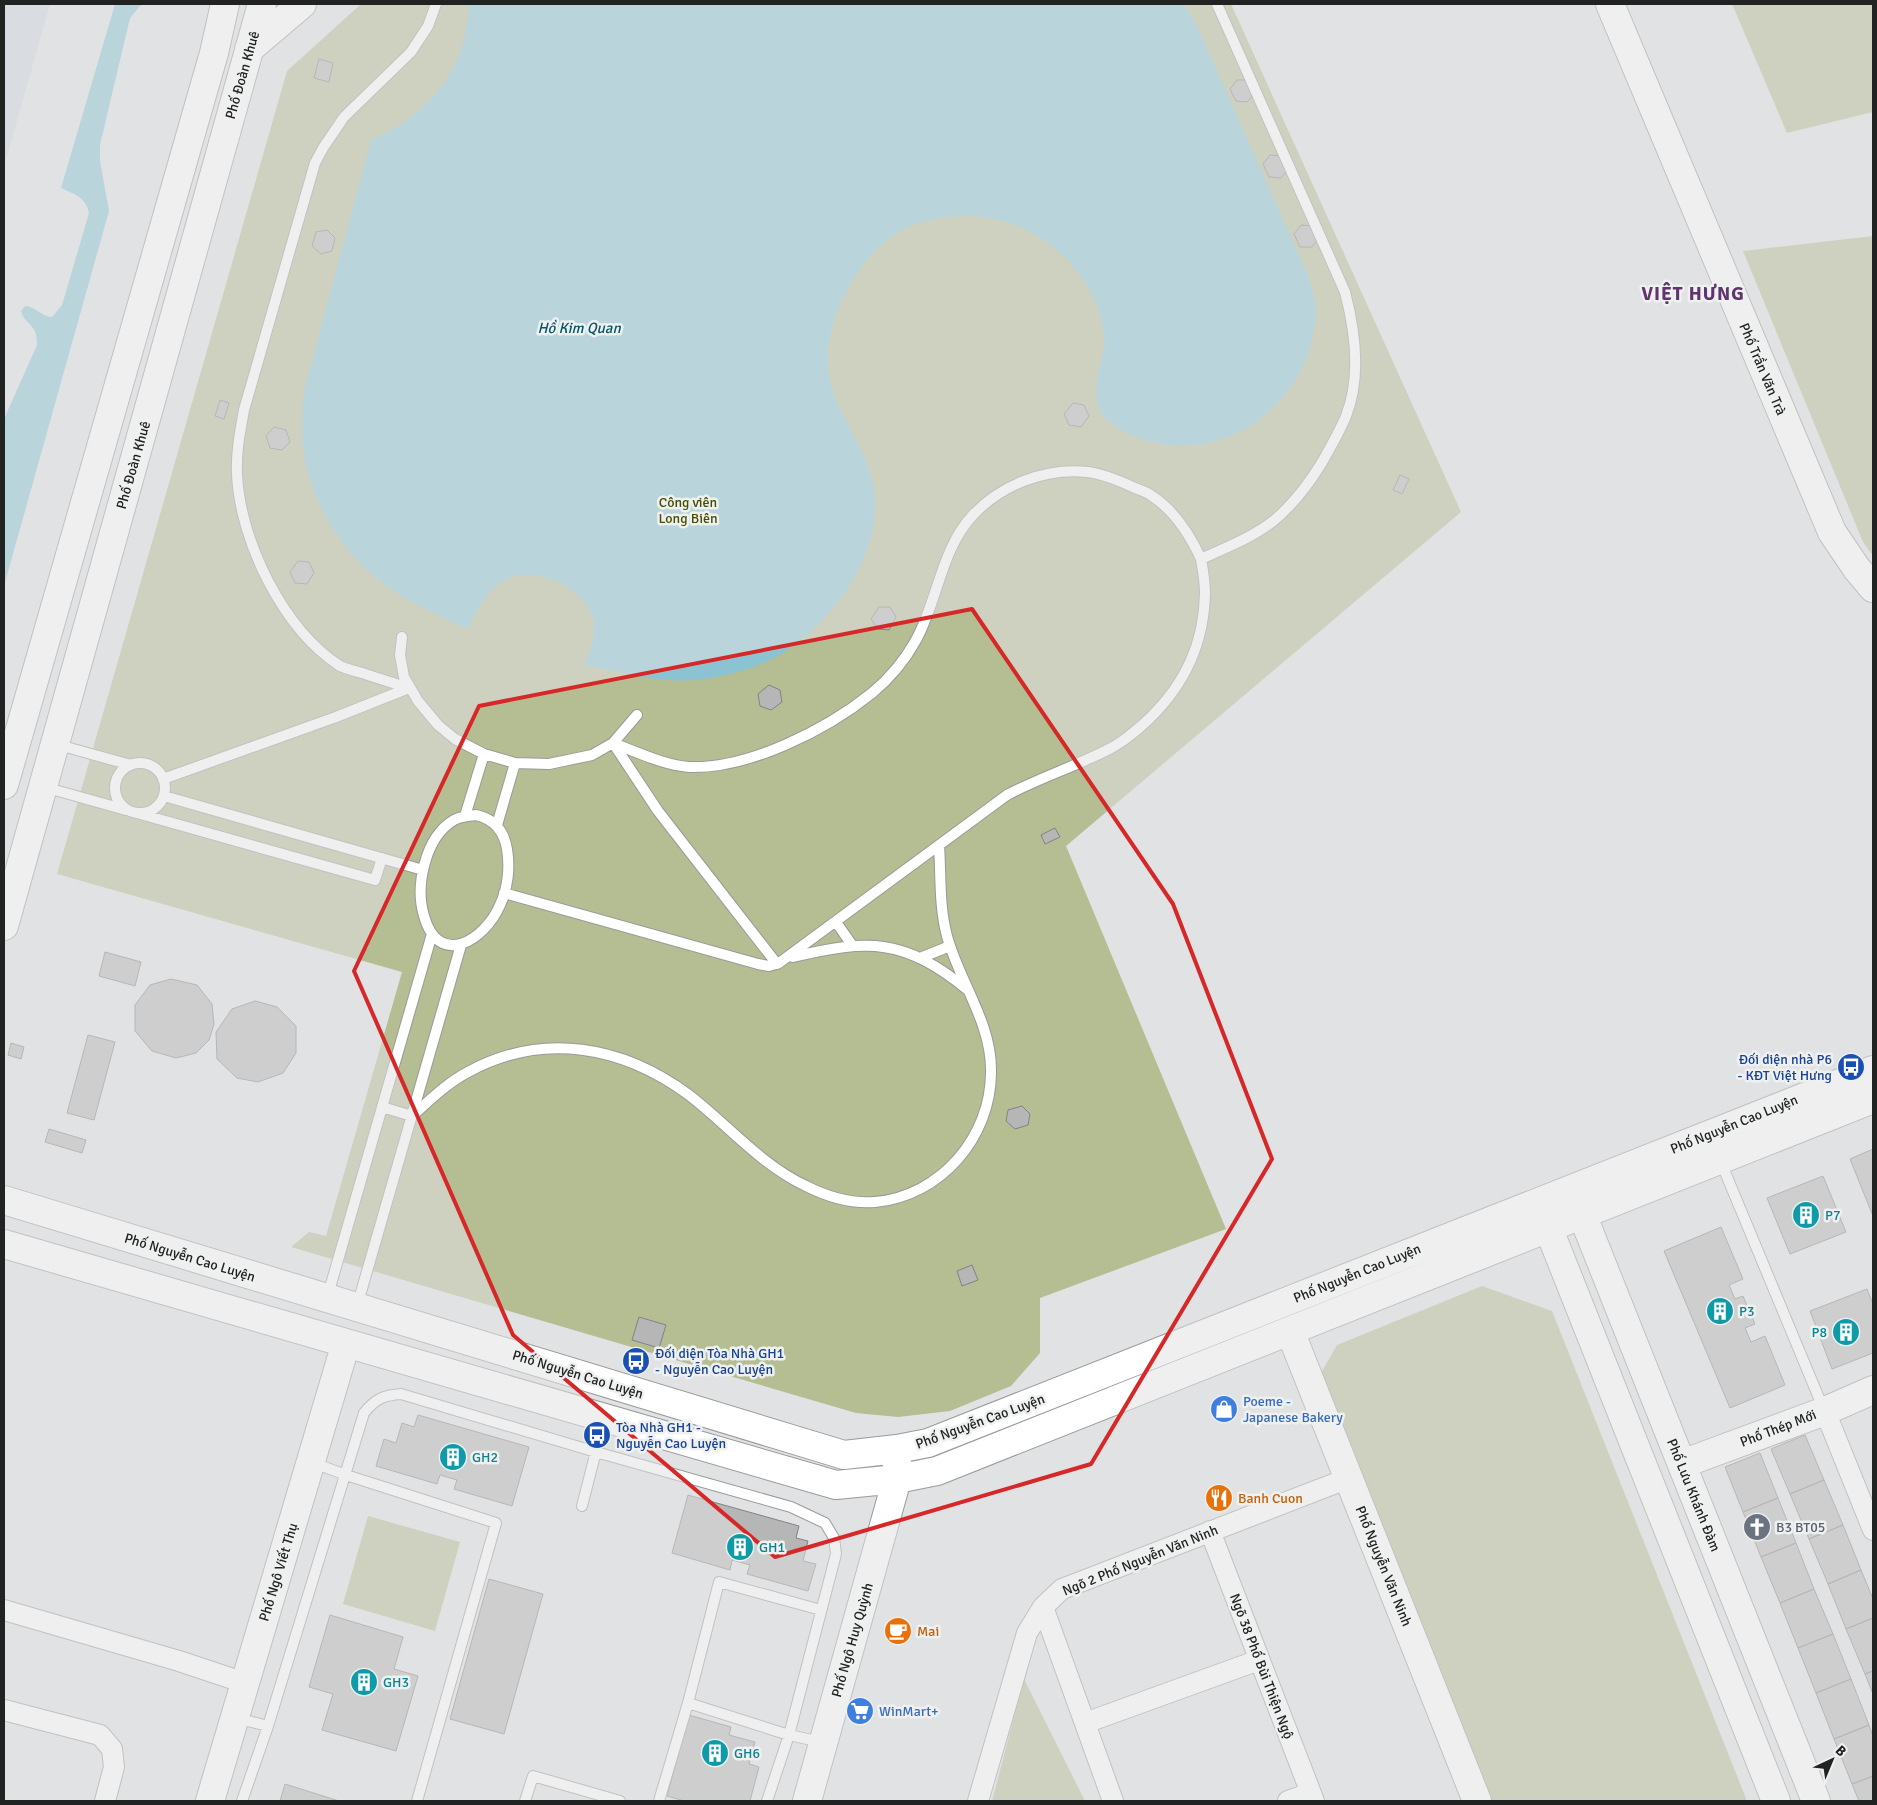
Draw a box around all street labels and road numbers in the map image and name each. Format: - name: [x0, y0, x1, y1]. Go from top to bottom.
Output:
- street label: Phố Đoàn Khuê: [222, 29, 263, 121]
- street label: Phố Trần Văn Trà: [1735, 320, 1790, 418]
- street label: Phố Đoàn Khuê: [113, 419, 154, 511]
- street label: Phố Nguyễn Cao Luyện: [1668, 1091, 1800, 1158]
- street label: Phố Nguyễn Cao Luyện: [122, 1229, 257, 1285]
- street label: Phố Nguyễn Cao Luyện: [1291, 1240, 1423, 1307]
- street label: Phố Nguyễn Cao Luyện: [510, 1346, 645, 1402]
- street label: Phố Nguyễn Cao Luyện: [913, 1390, 1047, 1453]
- street label: Phố Thép Mới: [1738, 1406, 1819, 1451]
- street label: Phố Lưu Khánh Đàm: [1663, 1436, 1724, 1554]
- street label: Phố Nguyễn Văn Ninh: [1352, 1503, 1415, 1629]
- street label: Phố Ngô Viết Thụ: [255, 1521, 302, 1623]
- street label: Ngõ 2 Phố Nguyễn Văn Ninh: [1060, 1521, 1221, 1600]
- street label: Phố Ngô Huy Quỳnh: [828, 1581, 877, 1699]
- street label: Ngõ 38 Phố Bùi Thiện Ngộ: [1226, 1591, 1297, 1741]

